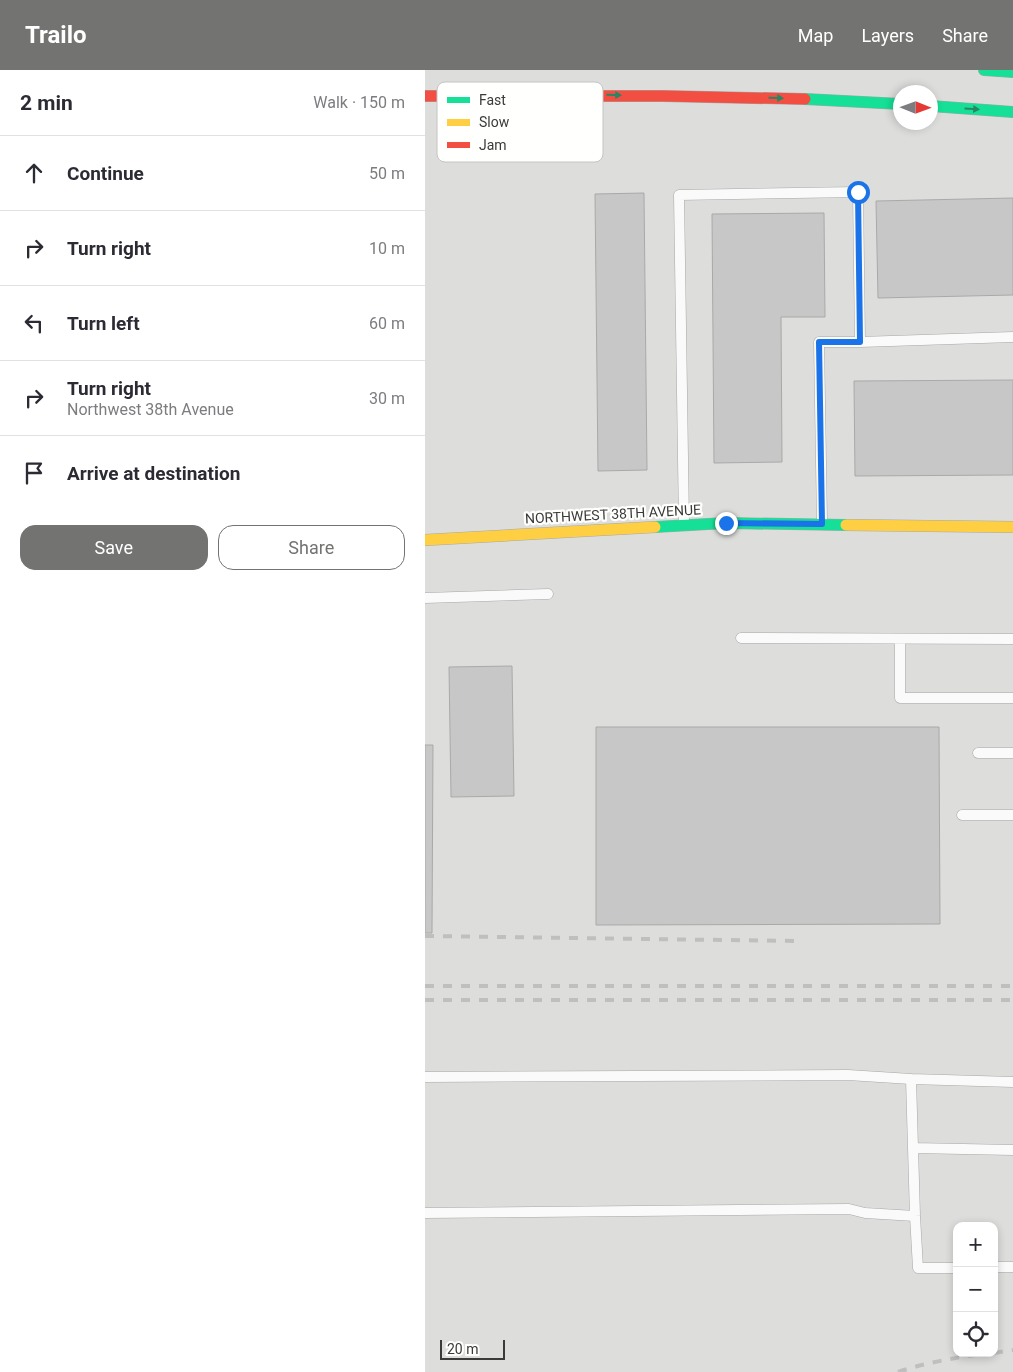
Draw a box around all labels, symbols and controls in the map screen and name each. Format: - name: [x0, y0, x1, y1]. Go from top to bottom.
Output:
- text: Trailo: [25, 21, 87, 49]
- text: Map: [798, 25, 833, 46]
- text: Layers: [861, 25, 914, 46]
- text: Share: [942, 25, 988, 46]
- legend: [437, 82, 603, 162]
- north arrow: [893, 85, 938, 130]
- text: 2 min: [20, 91, 73, 115]
- one-way arrow: [606, 91, 622, 99]
- text: Fast: [479, 92, 506, 108]
- text: Walk · 150 m: [313, 93, 405, 112]
- one-way arrow: [768, 94, 784, 102]
- one-way arrow: [964, 105, 980, 113]
- text: Slow: [479, 114, 510, 130]
- text: Jam: [479, 137, 507, 153]
- icon: ahead: [20, 159, 48, 187]
- text: Continue: [67, 162, 144, 185]
- text: 50 m: [369, 164, 405, 183]
- route start: [847, 181, 870, 204]
- icon: right: [20, 234, 48, 262]
- text: Turn right: [67, 237, 151, 260]
- text: 10 m: [369, 239, 405, 258]
- icon: left: [20, 309, 48, 337]
- text: Turn left: [67, 312, 140, 335]
- text: 60 m: [369, 314, 405, 333]
- text: Turn right: [67, 377, 151, 400]
- icon: right: [20, 384, 48, 412]
- text: 30 m: [369, 389, 405, 408]
- text: Northwest 38th Avenue: [67, 400, 234, 419]
- icon: arrive: [20, 459, 48, 487]
- text: Arrive at destination: [67, 462, 240, 485]
- street label: NORTHWEST 38TH AVENUE: [525, 501, 701, 527]
- route end: [715, 512, 738, 535]
- button: Save: [20, 525, 208, 570]
- button: Share: [218, 525, 405, 570]
- map controls: [953, 1222, 998, 1357]
- button: +: [953, 1222, 998, 1267]
- button: −: [953, 1267, 998, 1312]
- button: locate: [953, 1312, 998, 1357]
- scale bar: [440, 1337, 505, 1360]
- text: 20 m: [447, 1341, 479, 1357]

